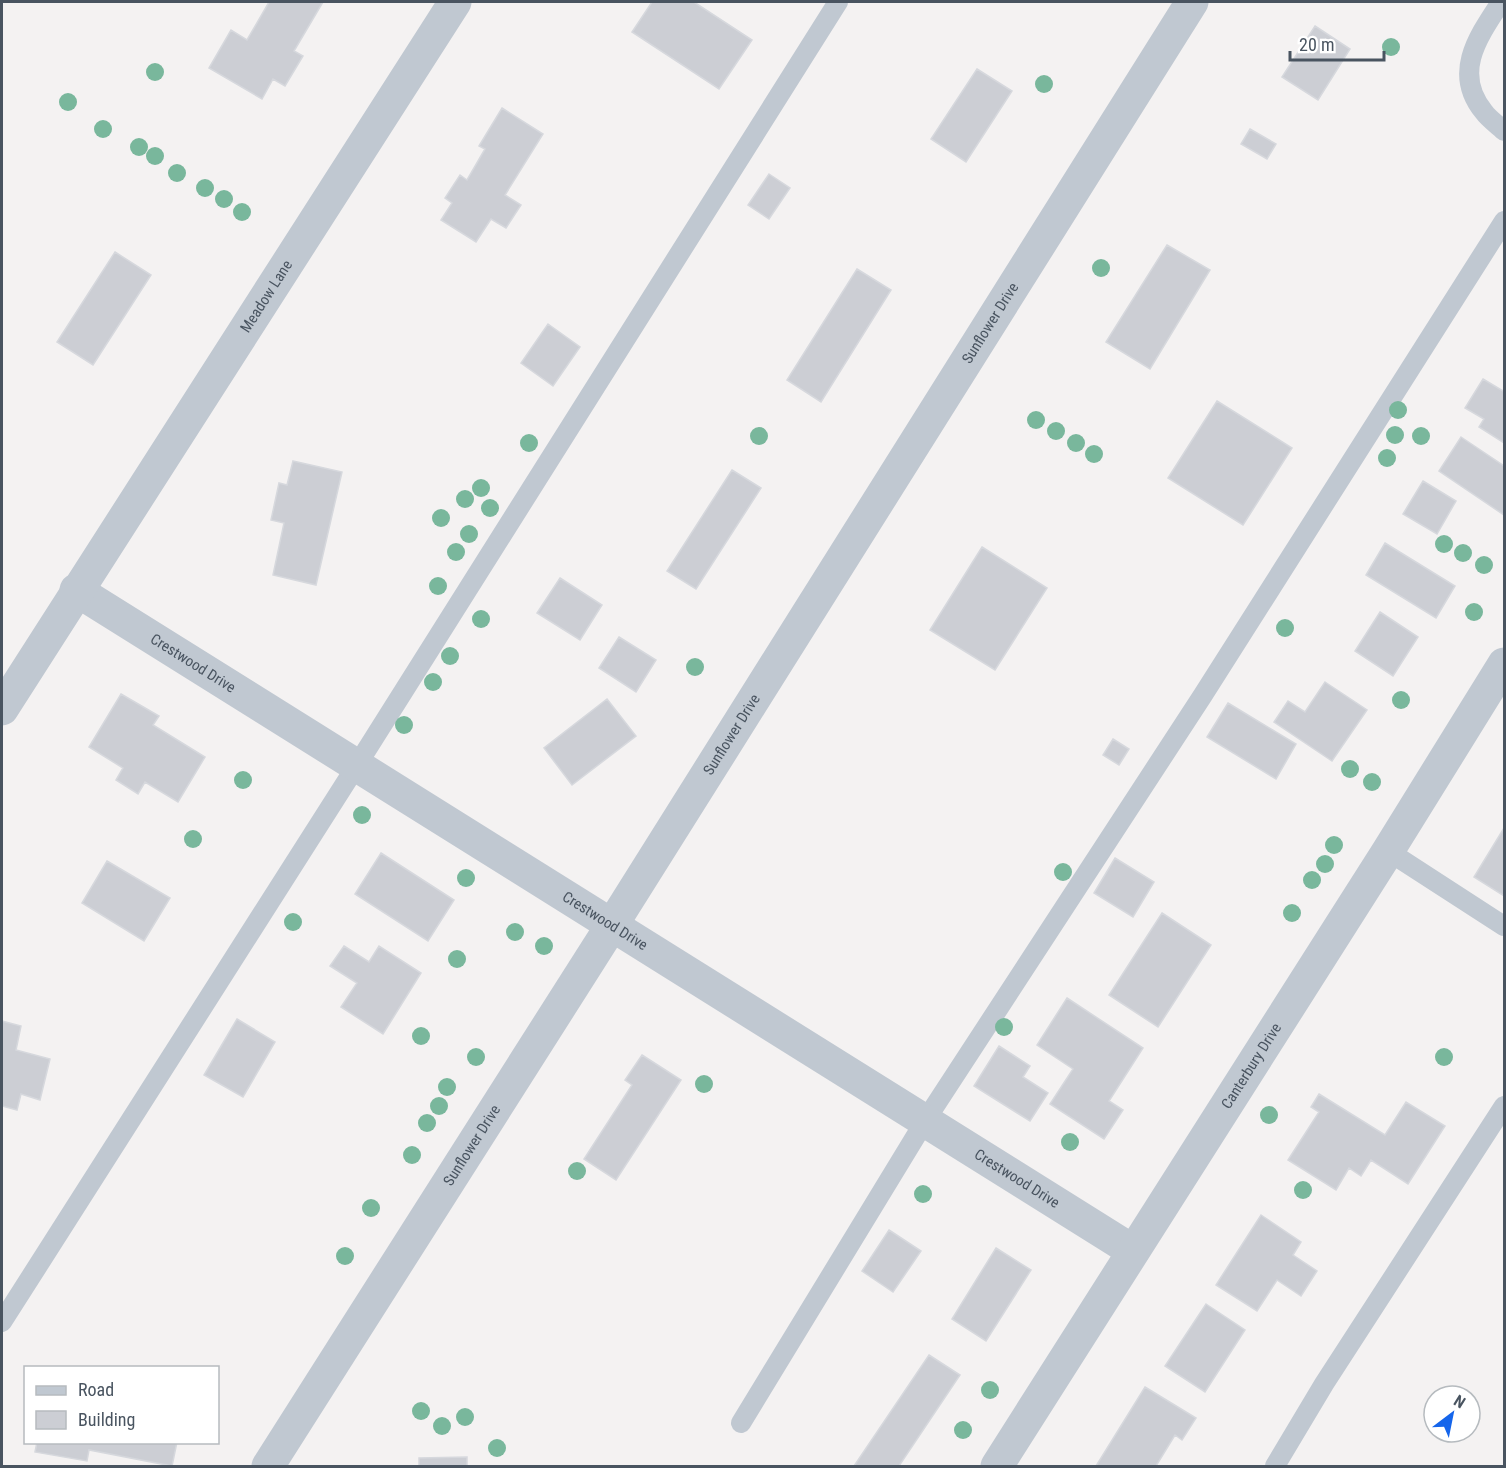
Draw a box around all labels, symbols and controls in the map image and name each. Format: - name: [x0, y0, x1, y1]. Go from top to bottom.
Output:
- scale bar: [1290, 24, 1384, 62]
- text: 20 m: [1299, 34, 1334, 55]
- street label: Meadow Lane: [237, 257, 296, 336]
- street label: Sunflower Drive: [958, 279, 1022, 367]
- street label: Crestwood Drive: [147, 630, 239, 697]
- street label: Sunflower Drive: [700, 691, 764, 778]
- street label: Crestwood Drive: [559, 888, 651, 954]
- street label: Canterbury Drive: [1217, 1020, 1285, 1112]
- street label: Sunflower Drive: [440, 1102, 504, 1189]
- street label: Crestwood Drive: [971, 1145, 1063, 1212]
- legend: [24, 1366, 219, 1444]
- text: Road: [78, 1379, 114, 1400]
- north arrow: [1422, 1384, 1482, 1444]
- text: N: [1450, 1391, 1469, 1412]
- text: Building: [78, 1409, 135, 1430]

